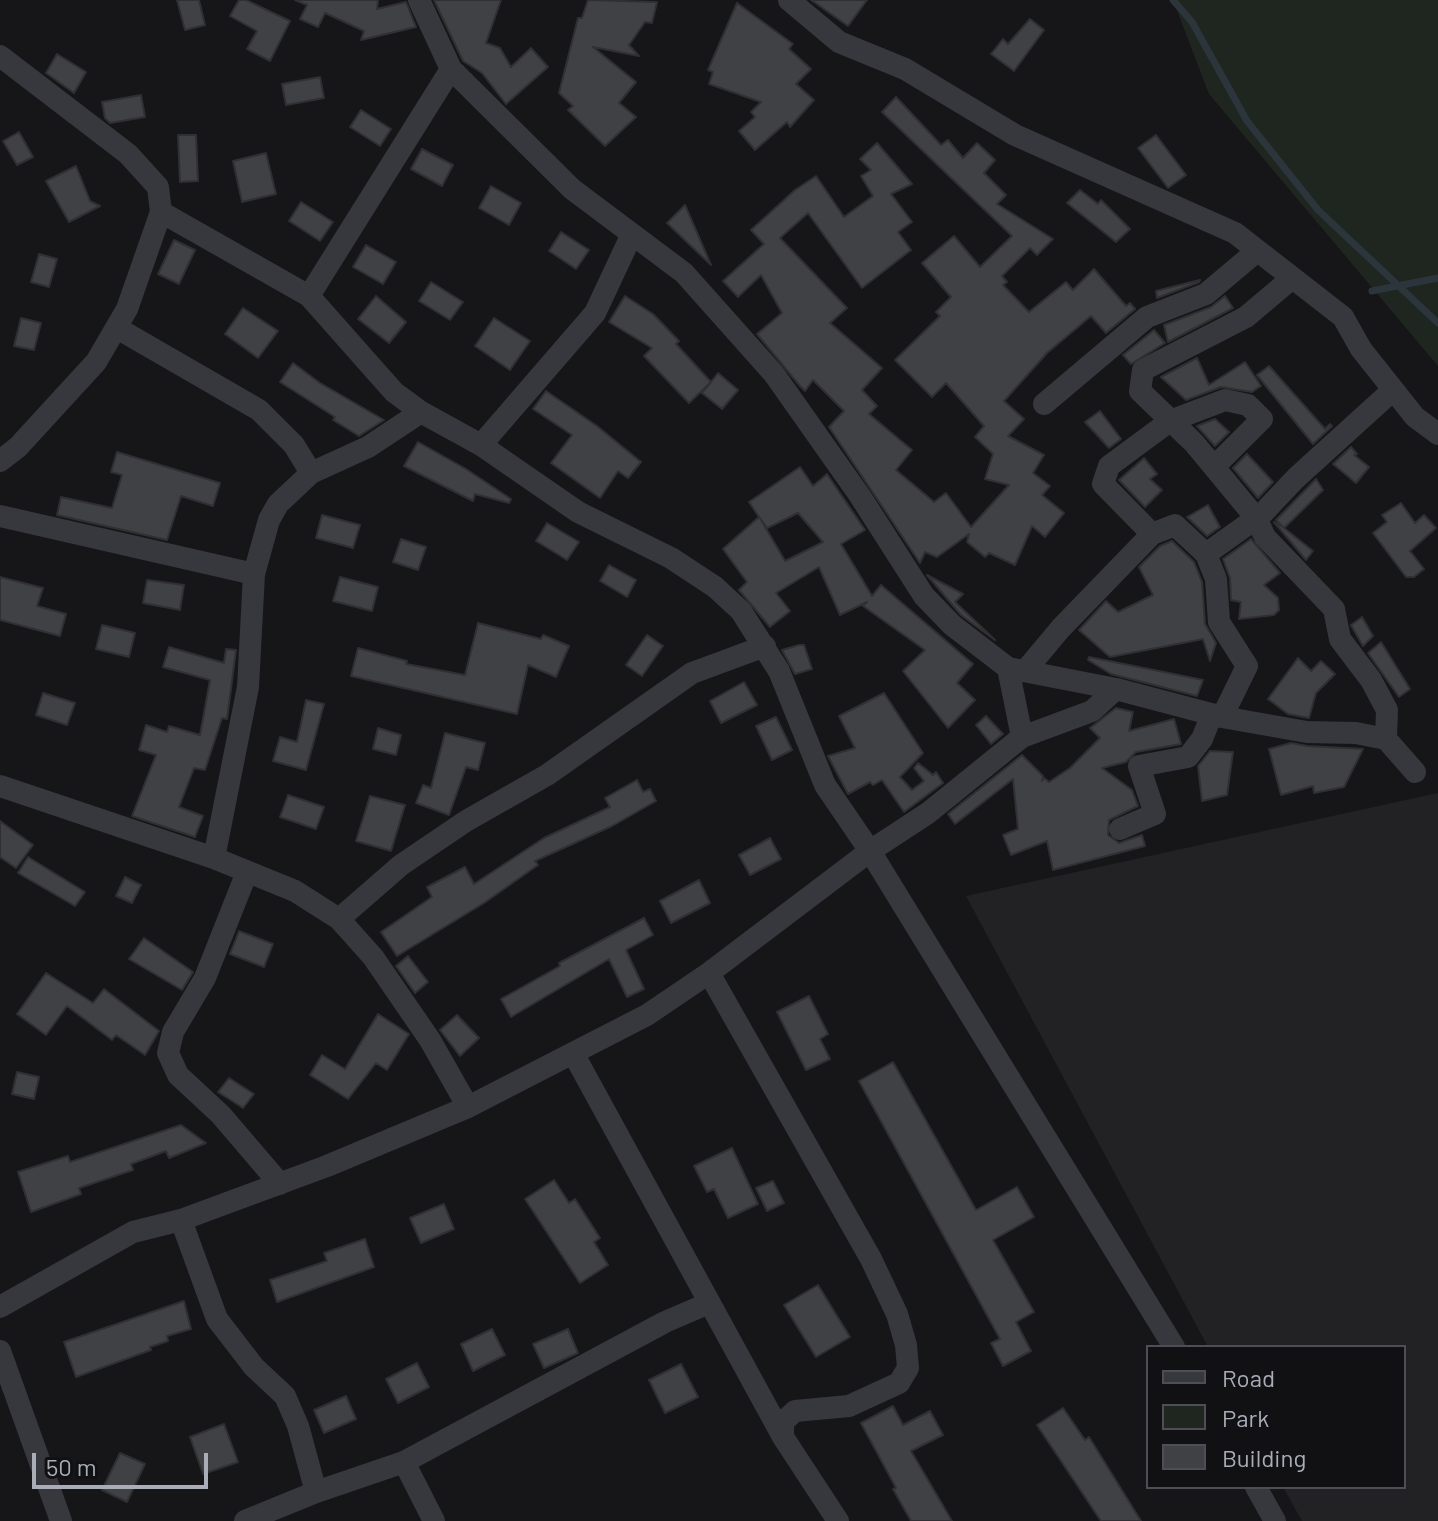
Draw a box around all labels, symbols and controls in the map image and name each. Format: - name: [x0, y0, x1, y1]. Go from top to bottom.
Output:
- legend: [1146, 1345, 1406, 1489]
- text: Road: [1222, 1363, 1275, 1392]
- text: Park: [1222, 1403, 1269, 1432]
- scale bar: [36, 1437, 212, 1487]
- text: Building: [1222, 1443, 1306, 1472]
- text: 50 m: [46, 1452, 97, 1481]

